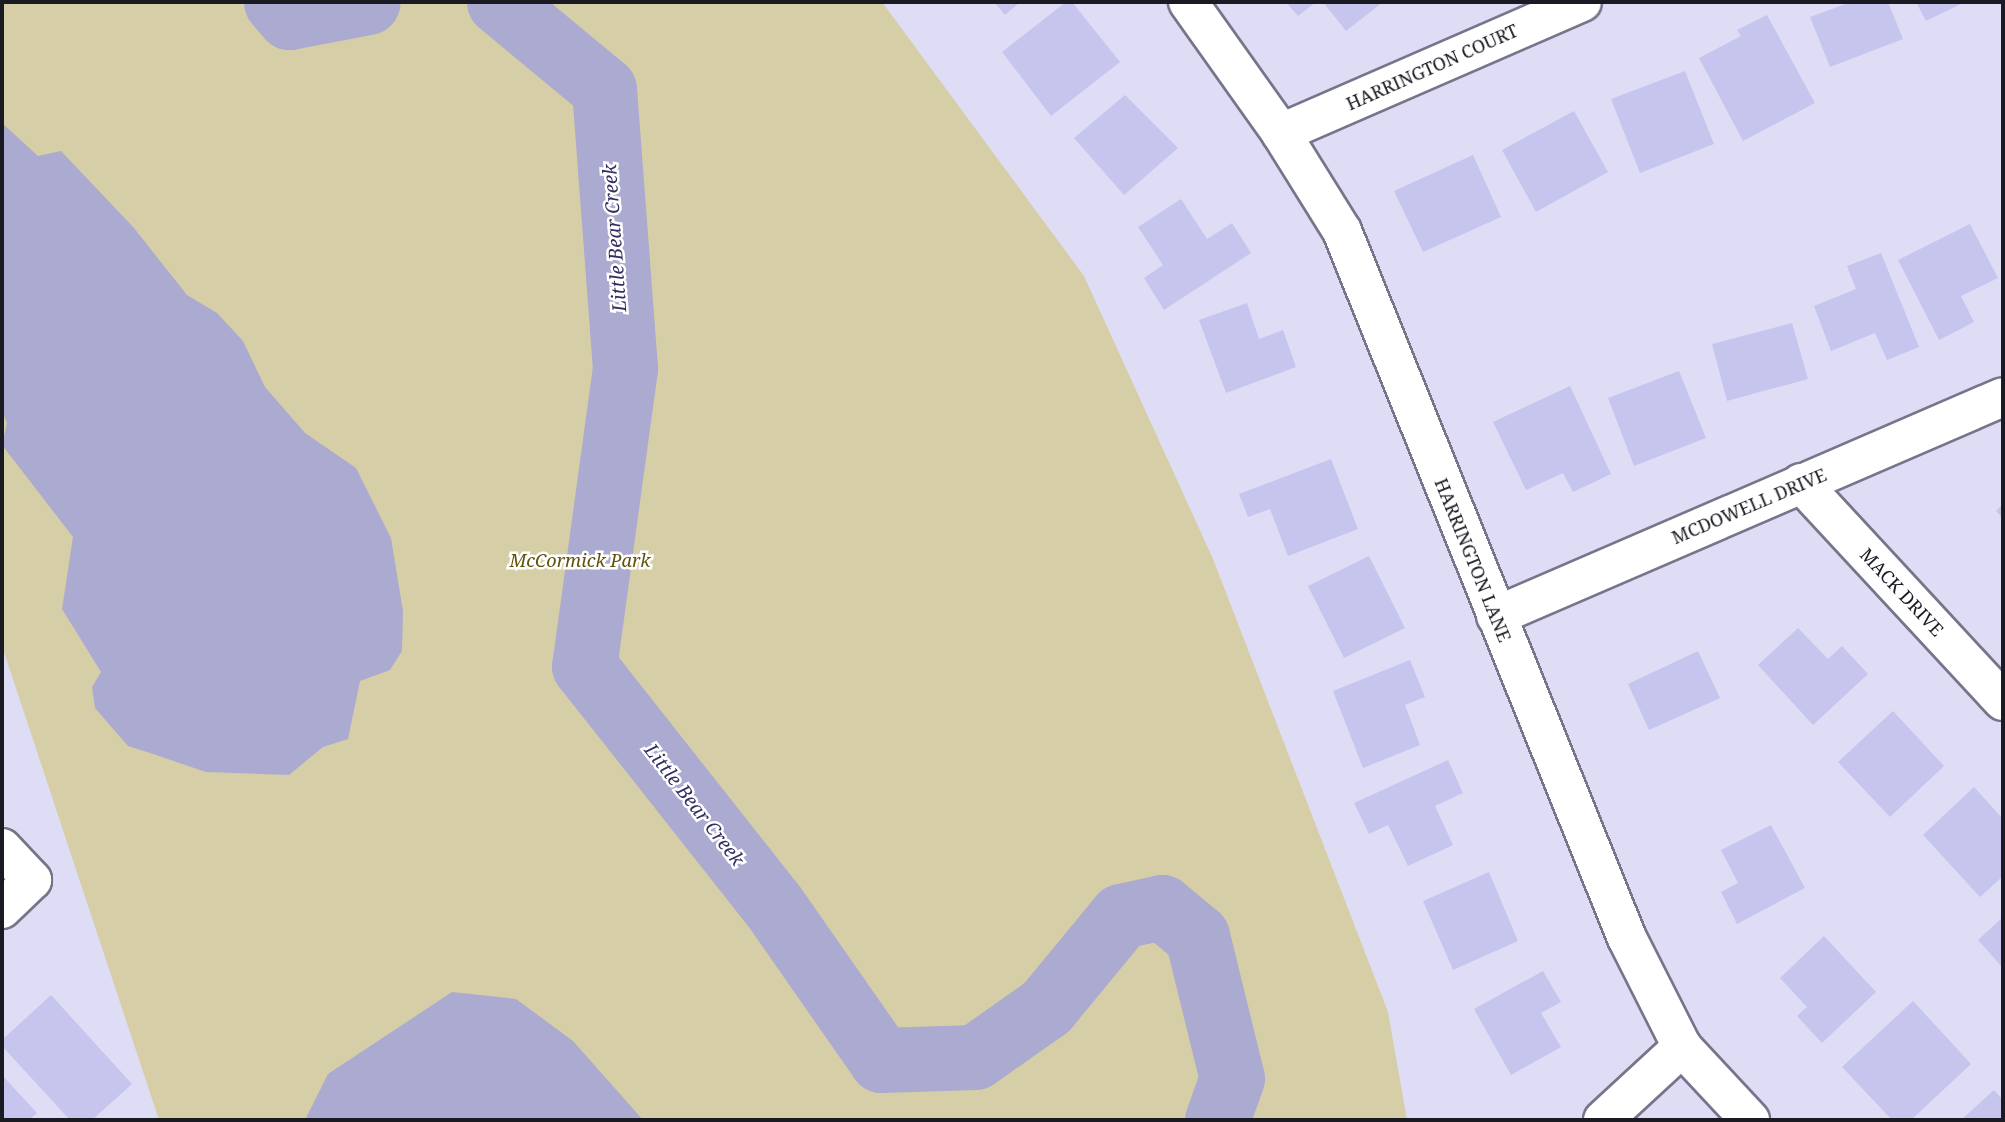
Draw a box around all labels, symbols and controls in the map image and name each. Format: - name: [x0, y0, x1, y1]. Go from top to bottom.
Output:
- street label: HARRINGTON COURT: [1343, 19, 1521, 115]
- water label: Little Bear Creek: [598, 163, 632, 313]
- street label: MCDOWELL DRIVE: [1668, 464, 1830, 548]
- street label: HARRINGTON LANE: [1430, 475, 1516, 645]
- street label: MACK DRIVE: [1856, 544, 1948, 640]
- park label: McCormick Park: [509, 549, 651, 571]
- water label: Little Bear Creek: [639, 740, 749, 870]

